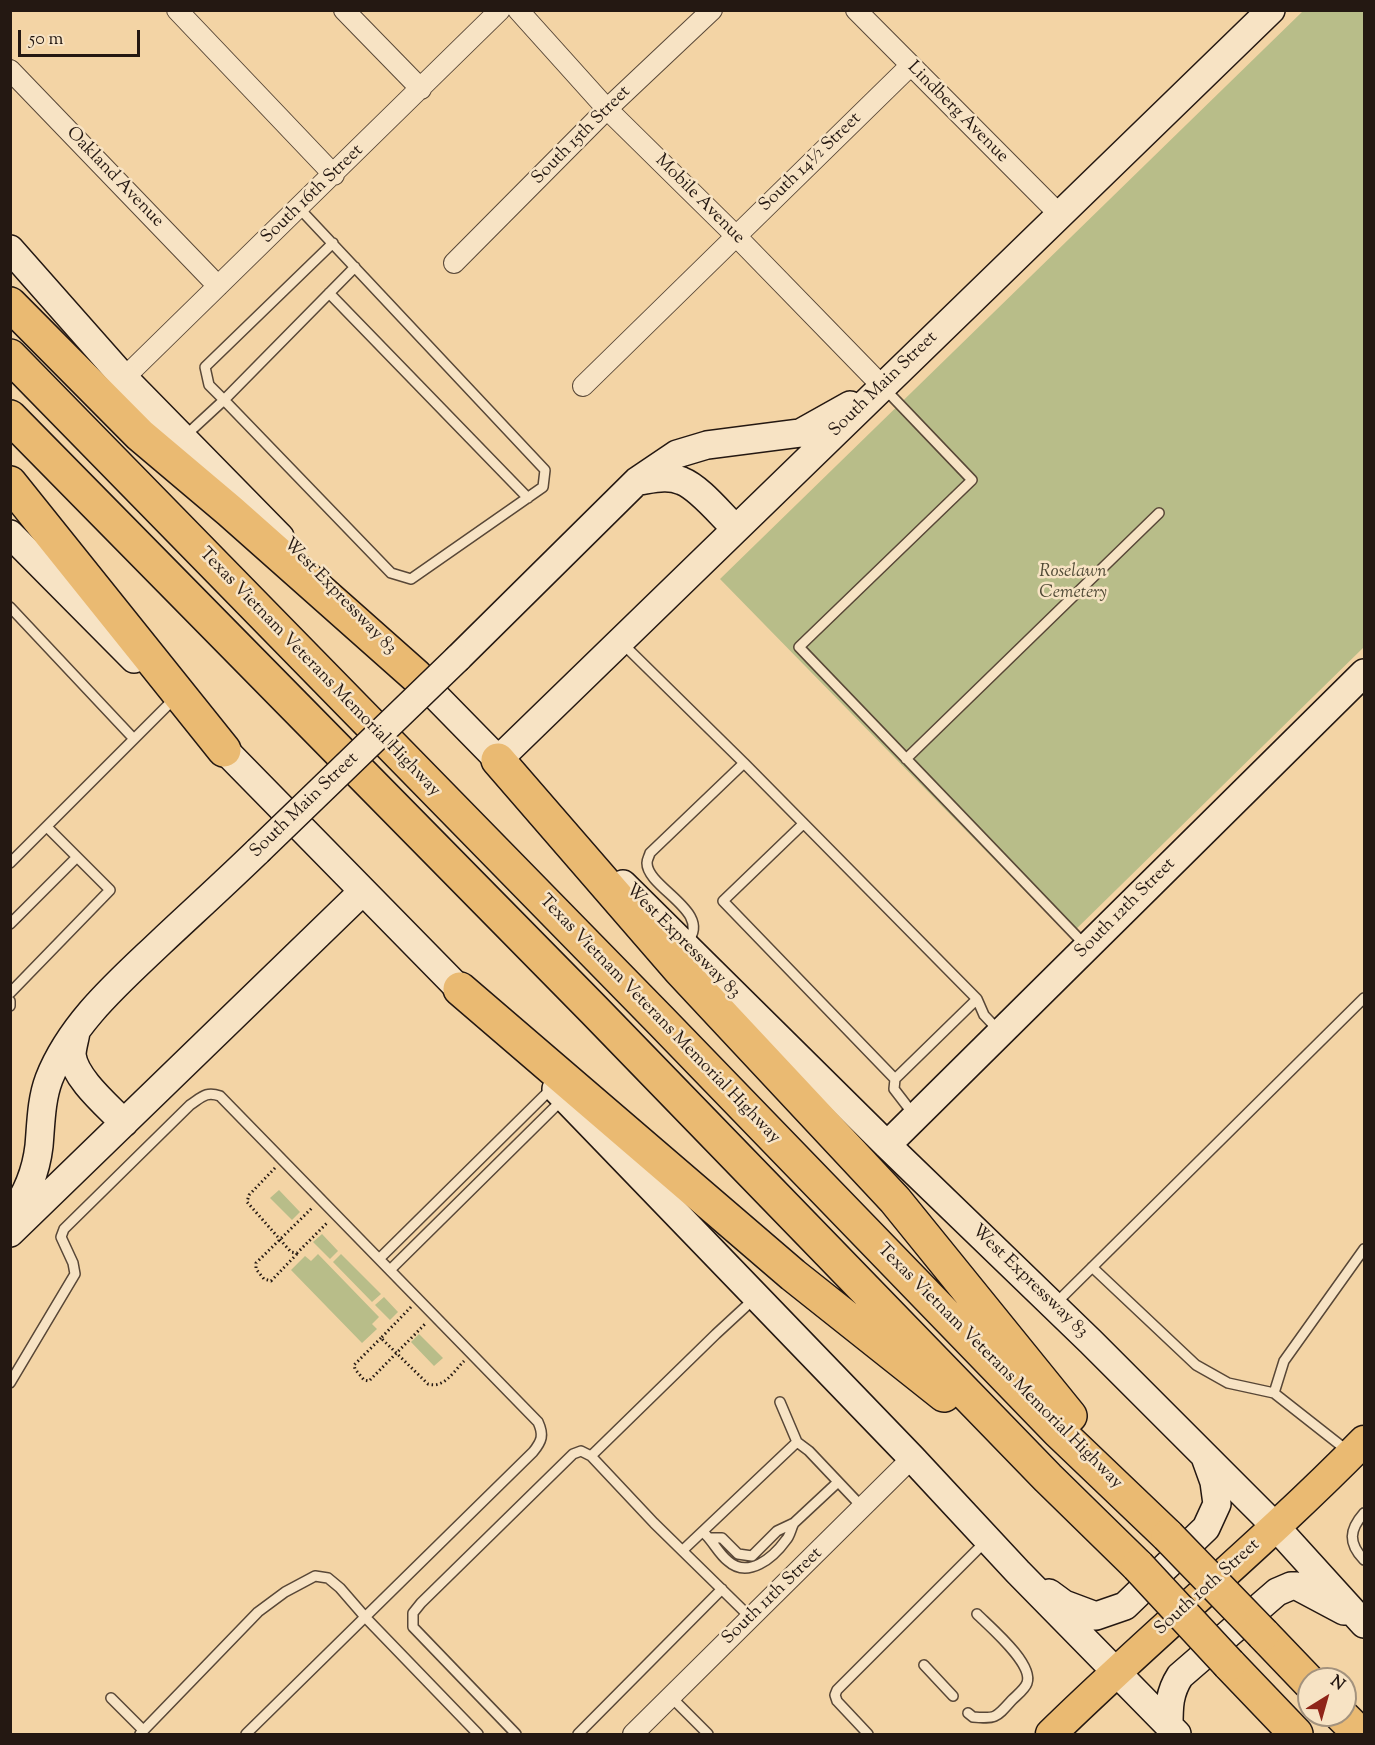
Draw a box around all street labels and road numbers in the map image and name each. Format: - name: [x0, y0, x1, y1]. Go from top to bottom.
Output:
- street label: Lindberg Avenue: [902, 58, 1012, 168]
- street label: South 15th Street: [528, 82, 636, 190]
- street label: South 14½ Street: [756, 109, 866, 217]
- street label: Oakland Avenue: [61, 123, 167, 233]
- street label: South 16th Street: [257, 141, 369, 249]
- street label: Mobile Avenue: [650, 151, 748, 249]
- street label: South Main Street: [825, 328, 943, 442]
- street label: West Expressway 83: [278, 534, 400, 660]
- street label: Texas Vietnam Veterans Memorial Highway: [194, 544, 444, 802]
- street label: South Main Street: [246, 749, 364, 863]
- street label: South 12th Street: [1071, 854, 1181, 964]
- street label: West Expressway 83: [620, 880, 744, 1004]
- street label: Texas Vietnam Veterans Memorial Highway: [534, 891, 784, 1149]
- street label: West Expressway 83: [966, 1221, 1092, 1343]
- street label: Texas Vietnam Veterans Memorial Highway: [872, 1240, 1126, 1494]
- street label: South 10th Street: [1151, 1535, 1265, 1641]
- street label: South 11th Street: [718, 1544, 828, 1650]

